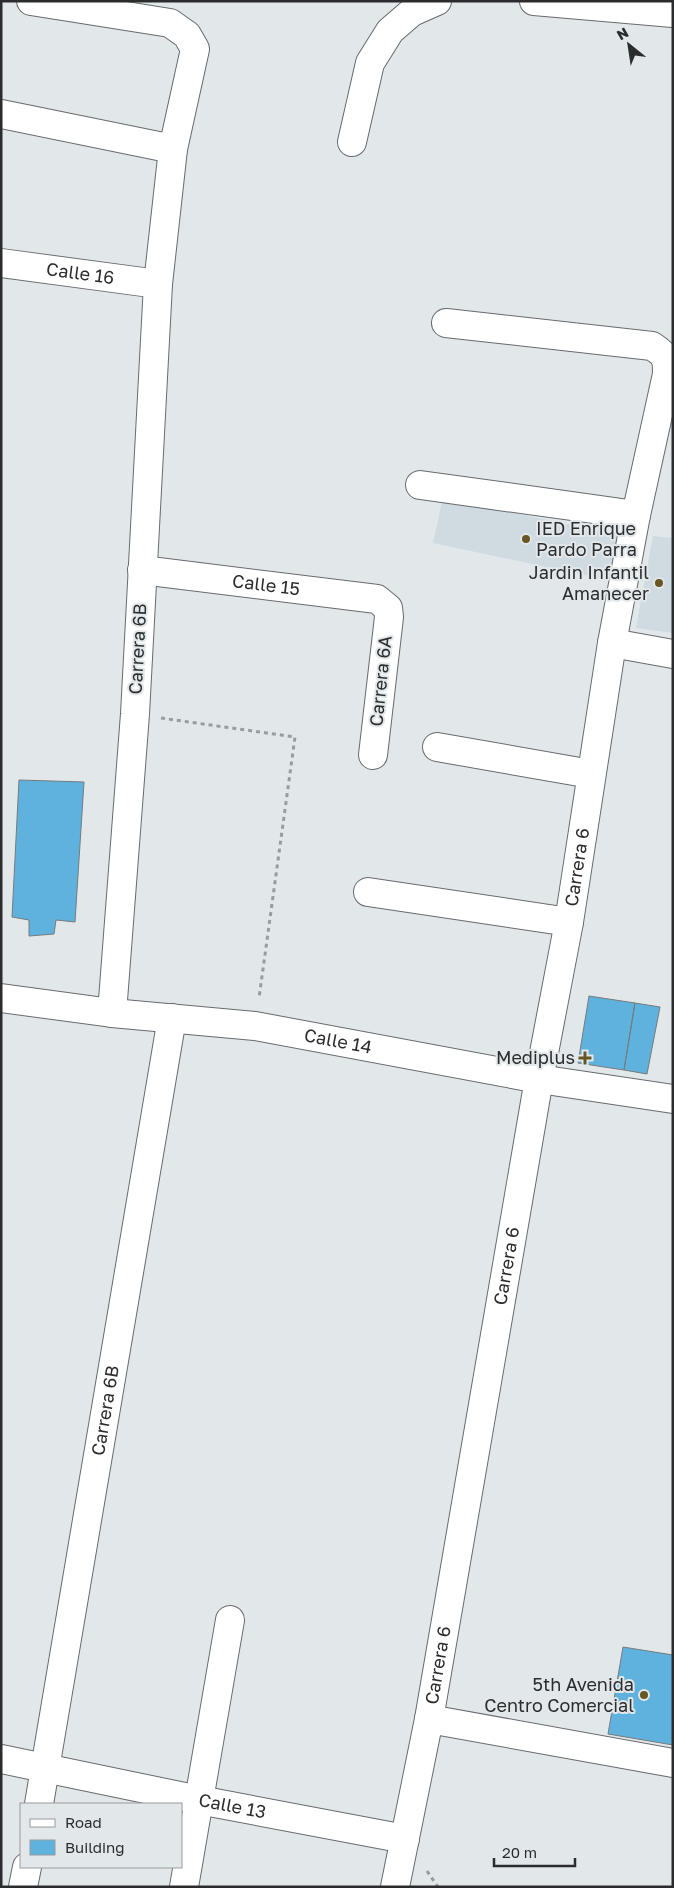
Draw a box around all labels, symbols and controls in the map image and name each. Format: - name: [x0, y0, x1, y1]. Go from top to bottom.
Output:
- north arrow: [604, 20, 654, 70]
- text: N: [613, 23, 631, 43]
- street label: Calle 16: [45, 257, 116, 288]
- place label: IED Enrique Pardo Parra: [536, 517, 637, 560]
- marker: IED Enrique Pardo Parra: [520, 533, 532, 545]
- place label: Jardin Infantil Amanecer: [529, 561, 649, 604]
- street label: Calle 15: [231, 569, 301, 599]
- marker: Jardin Infantil Amanecer: [653, 577, 665, 589]
- street label: Carrera 6B: [124, 603, 150, 695]
- street label: Carrera 6A: [364, 634, 396, 727]
- street label: Carrera 6: [560, 826, 593, 908]
- street label: Calle 14: [302, 1023, 374, 1058]
- place label: Mediplus: [496, 1046, 575, 1068]
- marker: Mediplus: [579, 1052, 591, 1064]
- street label: Carrera 6: [488, 1225, 523, 1307]
- street label: Carrera 6B: [86, 1364, 123, 1457]
- street label: Carrera 6: [420, 1624, 455, 1706]
- place label: 5th Avenida Centro Comercial: [484, 1673, 634, 1716]
- marker: 5th Avenida Centro Comercial: [638, 1689, 650, 1701]
- street label: Calle 13: [197, 1788, 268, 1822]
- legend: [20, 1803, 182, 1868]
- text: Road: [65, 1813, 102, 1831]
- scale bar: [494, 1836, 575, 1868]
- text: Building: [65, 1838, 125, 1856]
- text: 20 m: [502, 1843, 537, 1861]

